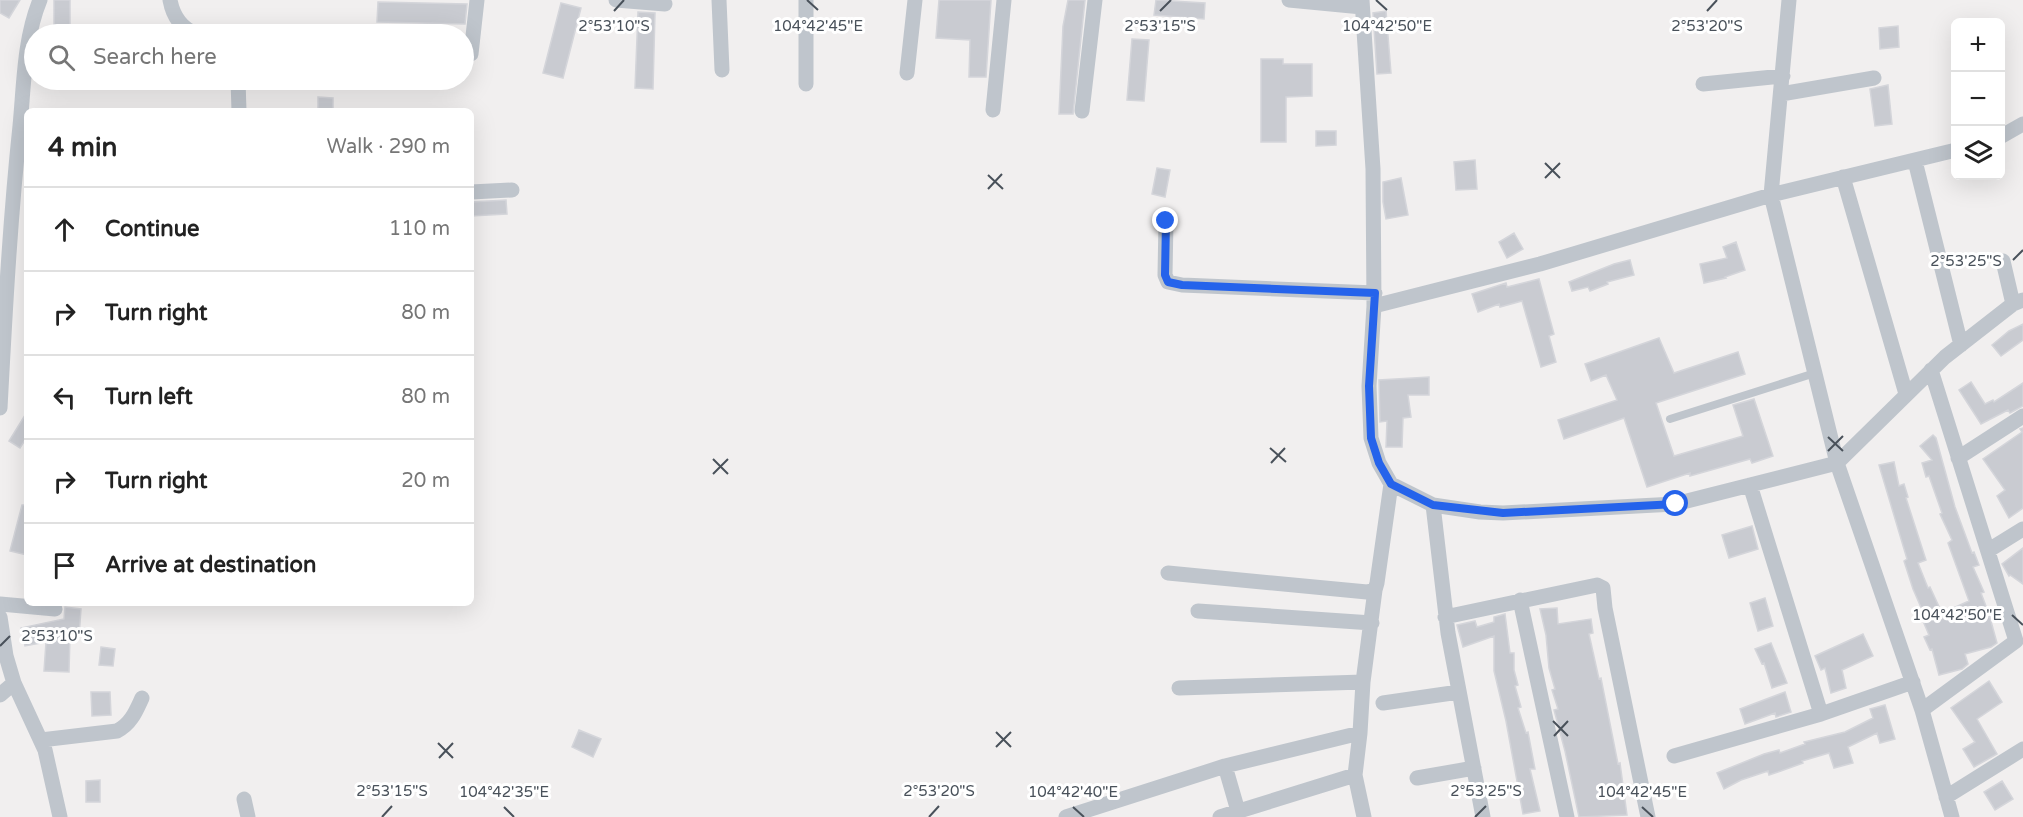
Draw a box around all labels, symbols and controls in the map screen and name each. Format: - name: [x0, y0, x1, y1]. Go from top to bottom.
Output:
- text: 2°53'10"S: [578, 17, 650, 35]
- text: 104°42'45"E: [773, 17, 863, 35]
- text: 2°53'15"S: [1124, 17, 1196, 35]
- text: 104°42'50"E: [1342, 17, 1432, 35]
- text: 2°53'20"S: [1671, 17, 1743, 35]
- map controls: [1951, 18, 2005, 180]
- button: +: [1951, 18, 2005, 72]
- search box: [24, 24, 474, 90]
- icon: search: [45, 41, 78, 74]
- text: Search here: [93, 44, 217, 70]
- button: −: [1951, 72, 2005, 126]
- button: layers: [1951, 126, 2005, 180]
- text: 4 min: [48, 132, 117, 163]
- text: Walk · 290 m: [327, 135, 450, 159]
- route end: [1152, 207, 1178, 233]
- icon: ahead: [48, 213, 81, 246]
- text: Continue: [105, 216, 200, 242]
- text: 110 m: [389, 217, 450, 241]
- text: 2°53'25"S: [1930, 252, 2002, 270]
- icon: right: [48, 297, 81, 330]
- text: Turn right: [105, 300, 207, 326]
- text: 80 m: [401, 301, 450, 325]
- icon: left: [48, 381, 81, 414]
- text: Turn left: [105, 384, 193, 410]
- text: 80 m: [401, 385, 450, 409]
- icon: right: [48, 465, 81, 498]
- text: Turn right: [105, 468, 207, 494]
- text: 20 m: [401, 469, 450, 493]
- route start: [1662, 490, 1688, 516]
- icon: arrive: [48, 549, 81, 582]
- text: Arrive at destination: [105, 552, 316, 578]
- text: 104°42'50"E: [1912, 606, 2002, 624]
- text: 2°53'10"S: [21, 627, 93, 645]
- text: 2°53'15"S: [356, 782, 428, 800]
- text: 2°53'20"S: [903, 782, 975, 800]
- text: 2°53'25"S: [1450, 782, 1522, 800]
- text: 104°42'35"E: [459, 783, 549, 801]
- text: 104°42'40"E: [1028, 783, 1118, 801]
- text: 104°42'45"E: [1597, 783, 1687, 801]

